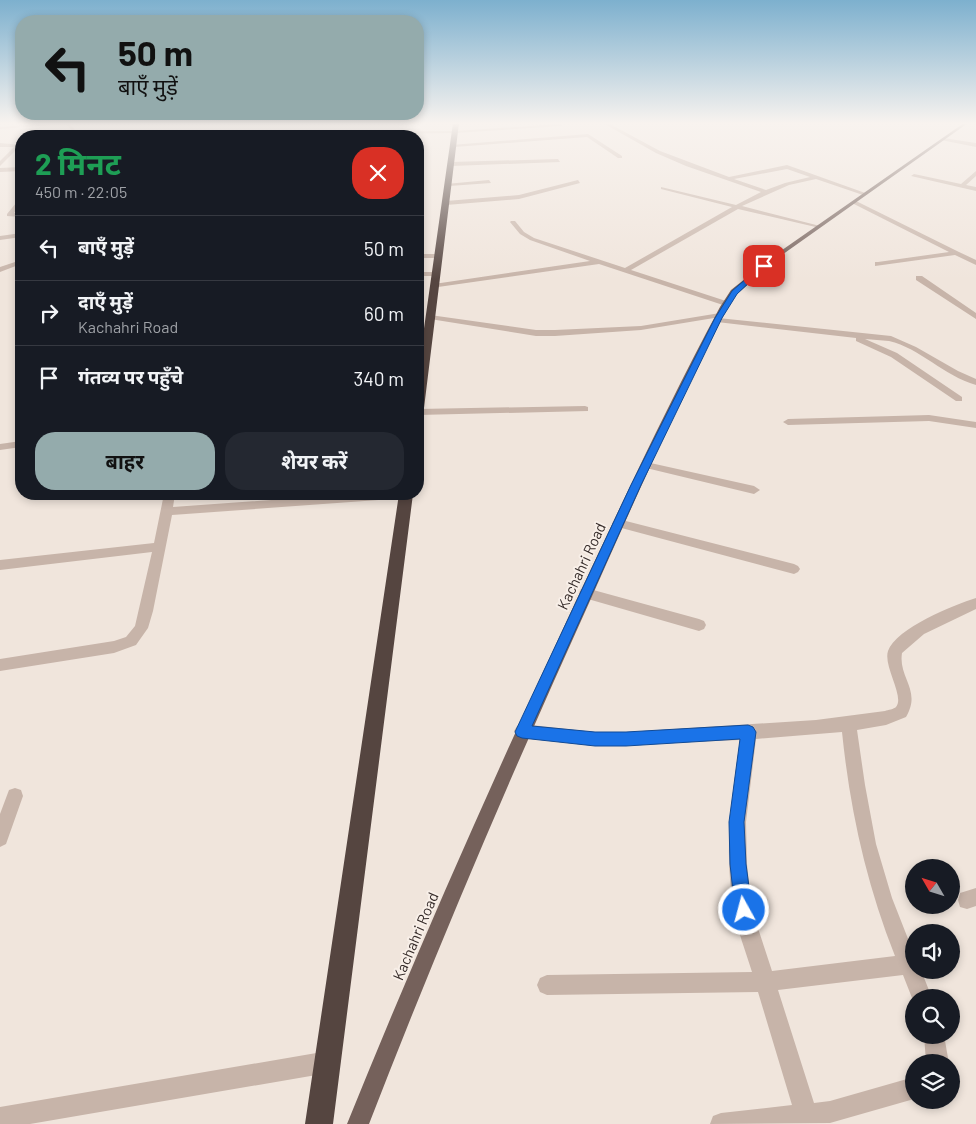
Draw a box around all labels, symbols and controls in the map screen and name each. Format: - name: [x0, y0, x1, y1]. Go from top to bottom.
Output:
- text: 50 m: [118, 31, 193, 73]
- icon: left: [35, 35, 100, 100]
- text: बाएँ मुड़ें: [118, 73, 178, 99]
- text: 2 मिनट: [35, 145, 121, 181]
- button: close: [352, 147, 404, 199]
- text: 450 m · 22:05: [35, 182, 127, 201]
- icon: left: [35, 234, 63, 262]
- text: बाएँ मुड़ें: [78, 235, 134, 258]
- text: 50 m: [364, 237, 404, 260]
- pin: [743, 245, 785, 287]
- icon: arrive: [750, 252, 778, 280]
- text: दाएँ मुड़ें: [78, 290, 133, 313]
- icon: right: [35, 299, 63, 327]
- text: 60 m: [364, 302, 404, 325]
- text: Kachahri Road: [78, 317, 178, 336]
- icon: arrive: [35, 364, 63, 392]
- text: गंतव्य पर पहुँचे: [78, 365, 183, 388]
- text: 340 m: [353, 367, 404, 390]
- button: बाहर: [35, 432, 215, 490]
- button: शेयर करें: [225, 432, 404, 490]
- street label: Kachahri Road: [553, 520, 609, 612]
- north arrow: [905, 859, 960, 914]
- map controls: [905, 859, 960, 1109]
- position arrow: [717, 883, 769, 935]
- street label: Kachahri Road: [388, 889, 442, 983]
- button: sound: [905, 924, 960, 979]
- button: search: [905, 989, 960, 1044]
- button: layers: [905, 1054, 960, 1109]

